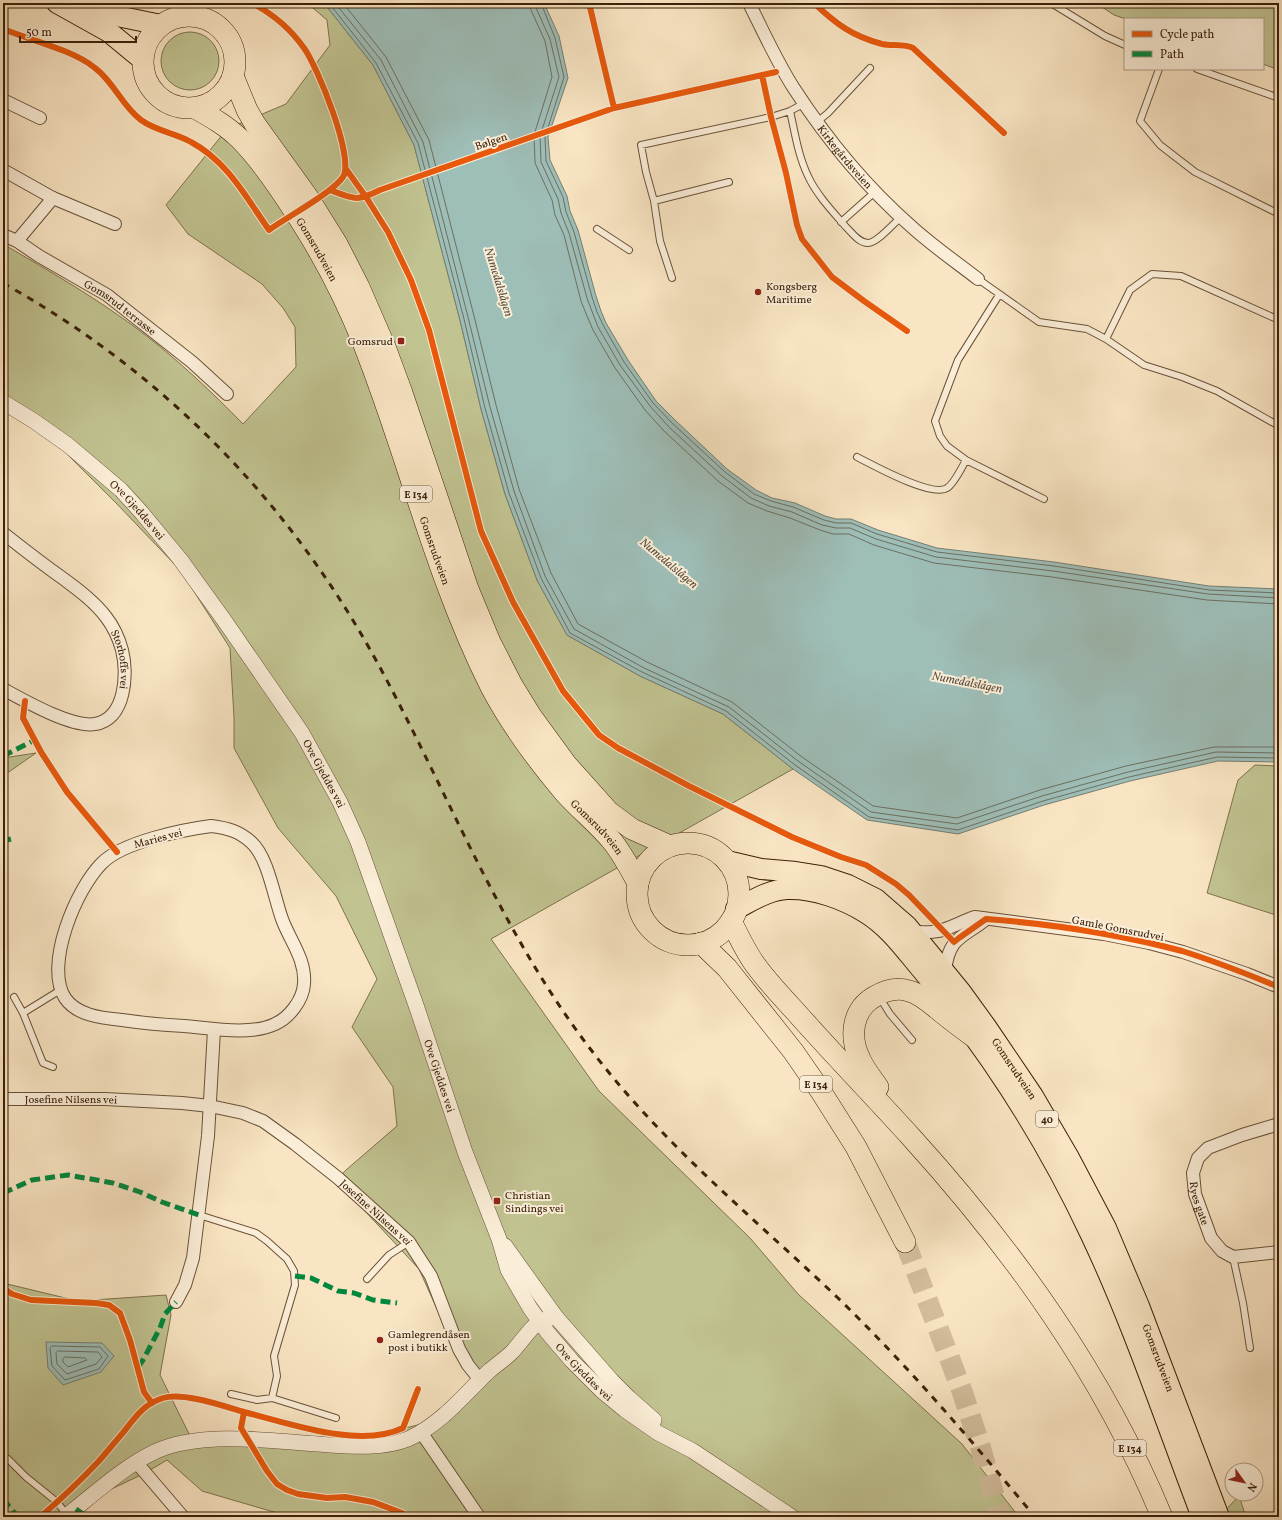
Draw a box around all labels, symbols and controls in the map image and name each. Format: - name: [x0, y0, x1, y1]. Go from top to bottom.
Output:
- scale bar: [20, 18, 136, 44]
- legend: [1124, 18, 1264, 70]
- text: 50 m: [26, 25, 52, 41]
- text: Cycle path: [1160, 27, 1215, 43]
- text: Path: [1160, 47, 1184, 63]
- street label: Kirkegårdsveien: [813, 123, 875, 193]
- street label: Bølgen: [473, 130, 510, 155]
- street label: Gomsrudveien: [292, 215, 340, 285]
- water label: Numedalslågen: [480, 246, 516, 319]
- street label: Gomsrud terrasse: [81, 277, 158, 340]
- place label: Kongsberg Maritime: [766, 280, 818, 308]
- marker: Kongsberg Maritime: [753, 287, 763, 297]
- place label: Gomsrud: [348, 335, 393, 350]
- marker: Gomsrud: [396, 336, 406, 346]
- street label: Ove Gjeddes vei: [106, 477, 167, 544]
- road number: E 134: [400, 486, 432, 502]
- street label: Gomsrudveien: [415, 515, 453, 588]
- water label: Numedalslågen: [636, 535, 701, 593]
- street label: Storhoffs vei: [106, 627, 131, 690]
- water label: Numedalslågen: [930, 668, 1003, 698]
- street label: Ove Gjeddes vei: [298, 737, 348, 811]
- street label: Gomsrudveien: [566, 797, 626, 859]
- street label: Maries vei: [132, 826, 184, 853]
- street label: Gamle Gomsrudvei: [1070, 913, 1165, 946]
- street label: Gomsrudveien: [987, 1036, 1040, 1104]
- street label: Ove Gjeddes vei: [419, 1038, 457, 1115]
- road number: E 134: [800, 1076, 832, 1092]
- street label: Josefine Nilsens vei: [25, 1093, 118, 1109]
- road number: 40: [1036, 1111, 1058, 1127]
- street label: Josefine Nilsens vei: [336, 1177, 415, 1248]
- street label: Ryes gate: [1185, 1181, 1212, 1228]
- place label: Christian Sindings vei: [505, 1189, 563, 1217]
- marker: Christian Sindings vei: [492, 1196, 502, 1206]
- street label: Gomsrudveien: [1138, 1322, 1177, 1395]
- place label: Gamlegrendåsen post i butikk: [388, 1328, 470, 1356]
- marker: Gamlegrendåsen post i butikk: [375, 1335, 385, 1345]
- street label: Ove Gjeddes vei: [551, 1341, 615, 1406]
- road number: E 134: [1114, 1440, 1146, 1456]
- north arrow: [1224, 1462, 1264, 1502]
- text: N: [1243, 1479, 1260, 1494]

